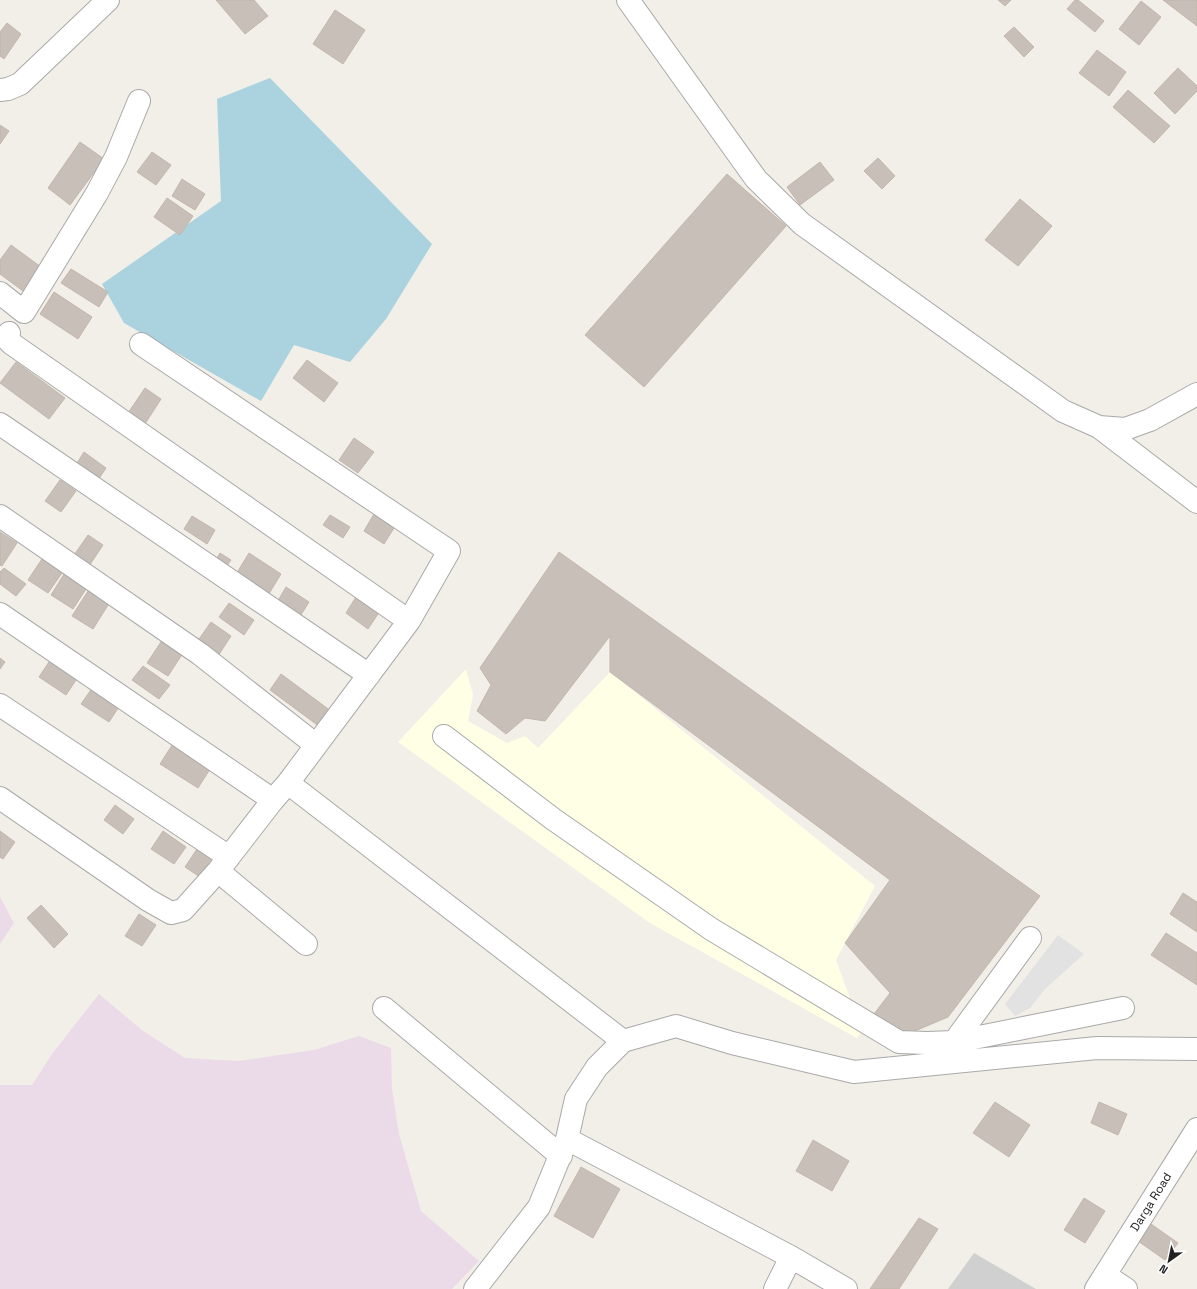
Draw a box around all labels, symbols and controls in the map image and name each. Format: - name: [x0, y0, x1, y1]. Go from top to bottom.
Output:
- street label: Darga Road: [1127, 1170, 1175, 1234]
- north arrow: [1149, 1241, 1189, 1281]
- text: N: [1157, 1262, 1170, 1277]

